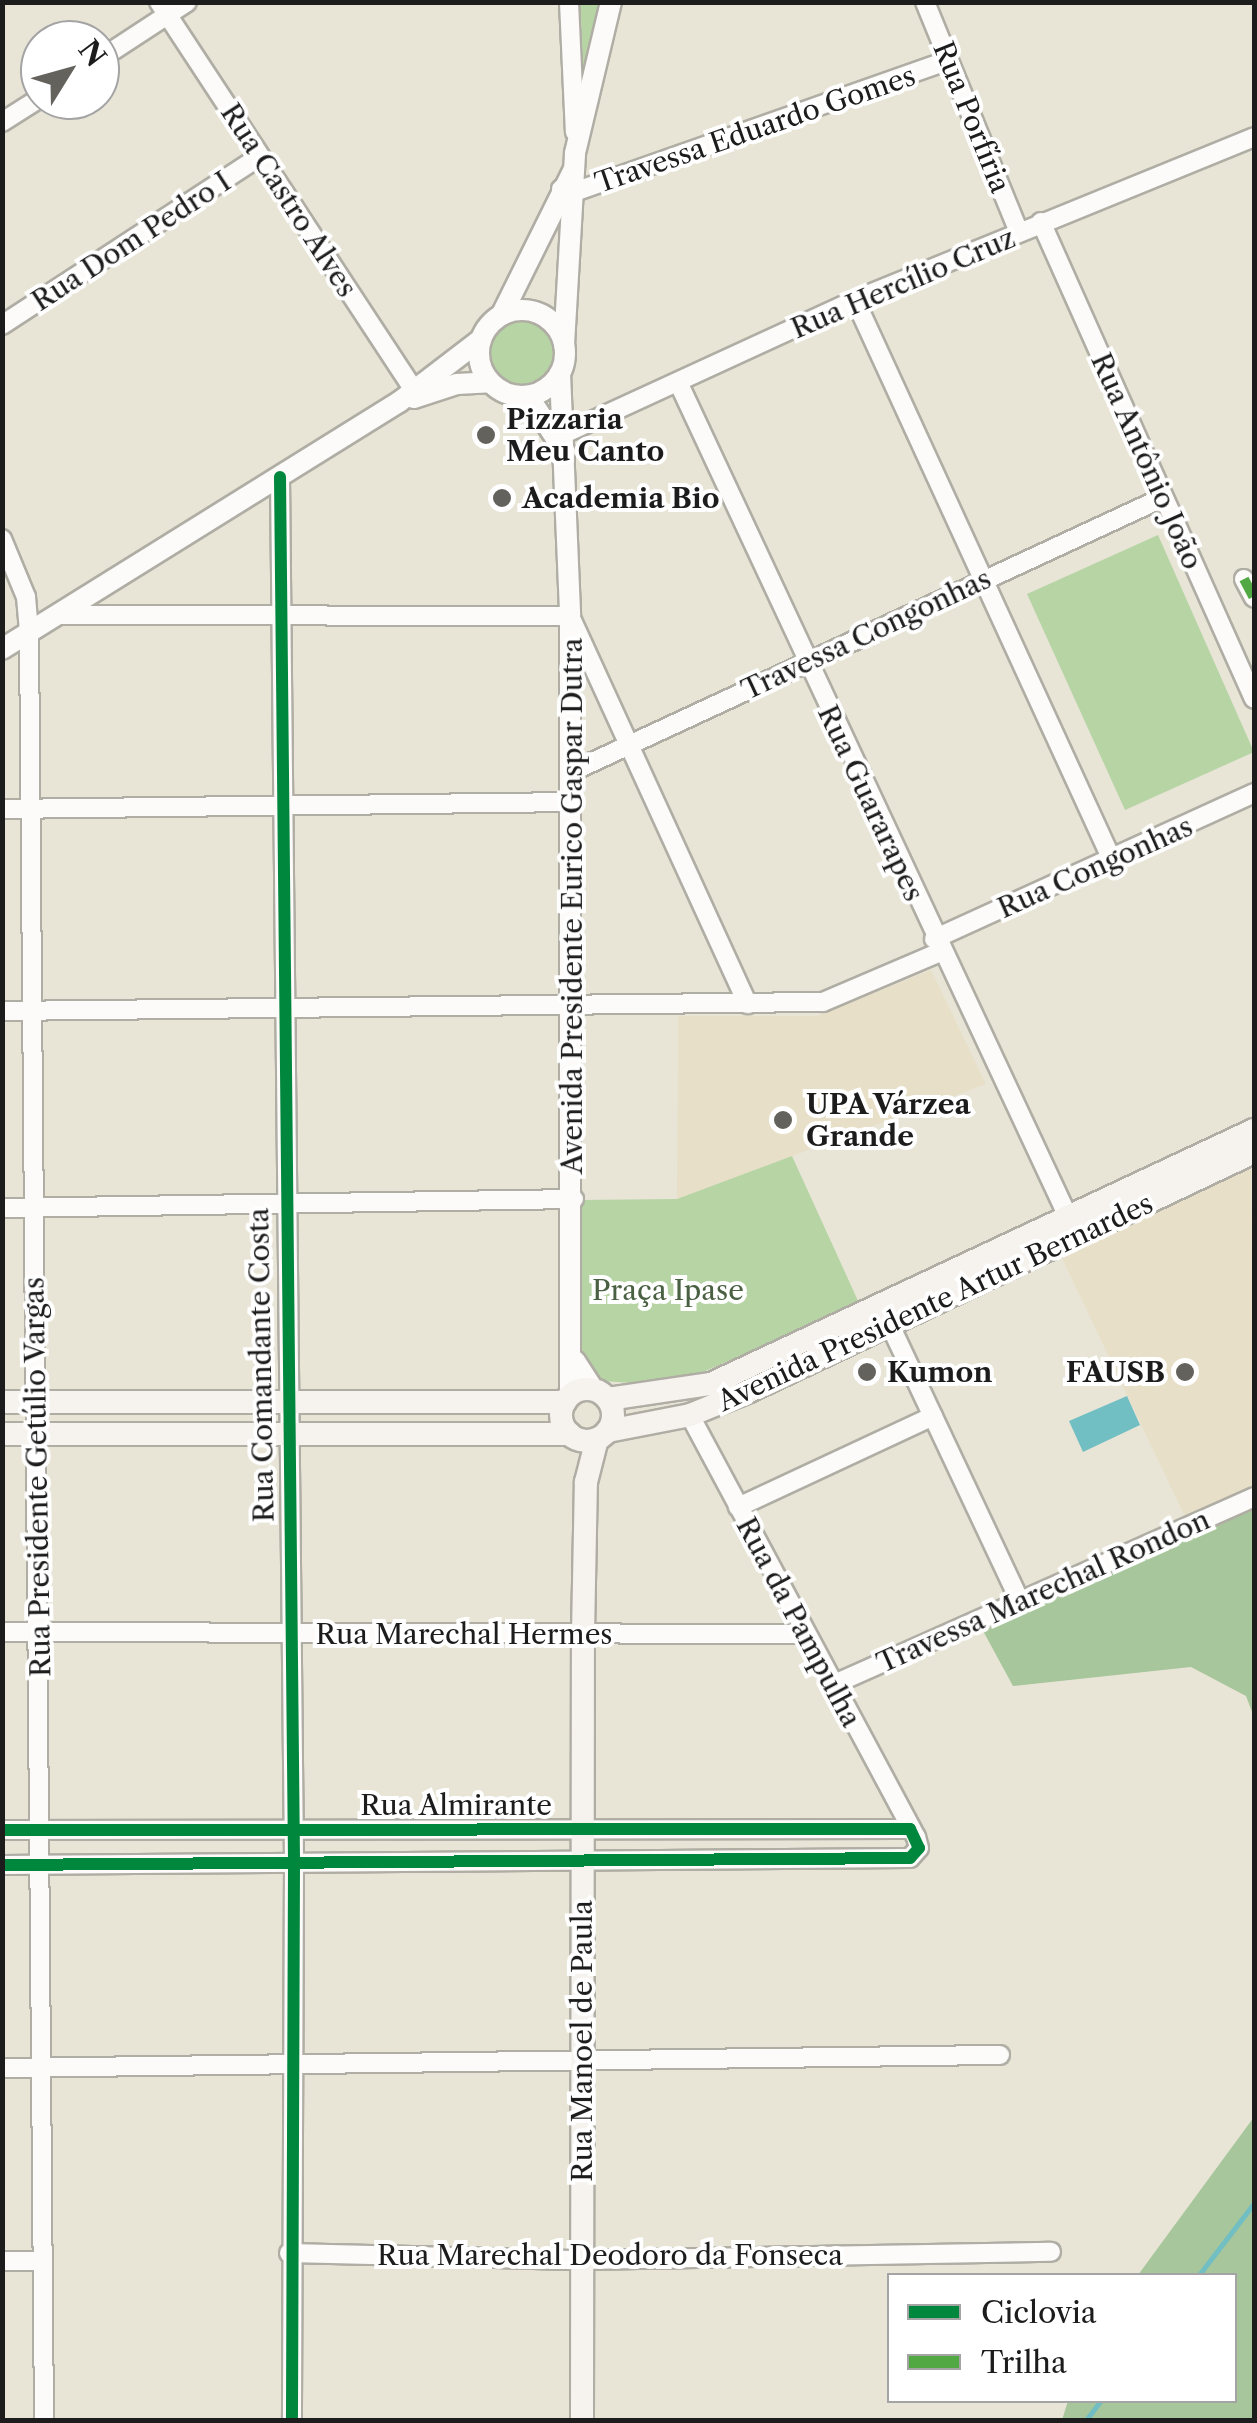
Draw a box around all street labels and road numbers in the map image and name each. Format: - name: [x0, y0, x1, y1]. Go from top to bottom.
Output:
- street label: Rua Porfíria: [926, 36, 1018, 198]
- street label: Travessa Eduardo Gomes: [590, 58, 920, 200]
- street label: Rua Castro Alves: [214, 96, 364, 304]
- street label: Rua Dom Pedro I: [25, 164, 237, 318]
- street label: Rua Hercílio Cruz: [786, 221, 1020, 345]
- street label: Rua Antônio João: [1084, 347, 1210, 575]
- street label: Travessa Congonhas: [736, 561, 996, 707]
- street label: Avenida Presidente Eurico Gaspar Dutra: [555, 637, 589, 1175]
- street label: Rua Guararapes: [811, 700, 931, 906]
- street label: Rua Congonhas: [992, 809, 1198, 925]
- street label: Avenida Presidente Artur Bernardes: [711, 1186, 1159, 1418]
- street label: Rua Comandante Costa: [241, 1207, 281, 1523]
- street label: Rua Presidente Getúlio Vargas: [17, 1276, 57, 1678]
- street label: Travessa Marechal Rondon: [871, 1502, 1215, 1680]
- street label: Rua da Pampulha: [729, 1511, 869, 1733]
- street label: Rua Marechal Hermes: [315, 1617, 613, 1651]
- street label: Rua Almirante: [359, 1788, 553, 1822]
- street label: Rua Manoel de Paula: [565, 1900, 599, 2182]
- street label: Rua Marechal Deodoro da Fonseca: [377, 2238, 843, 2272]

